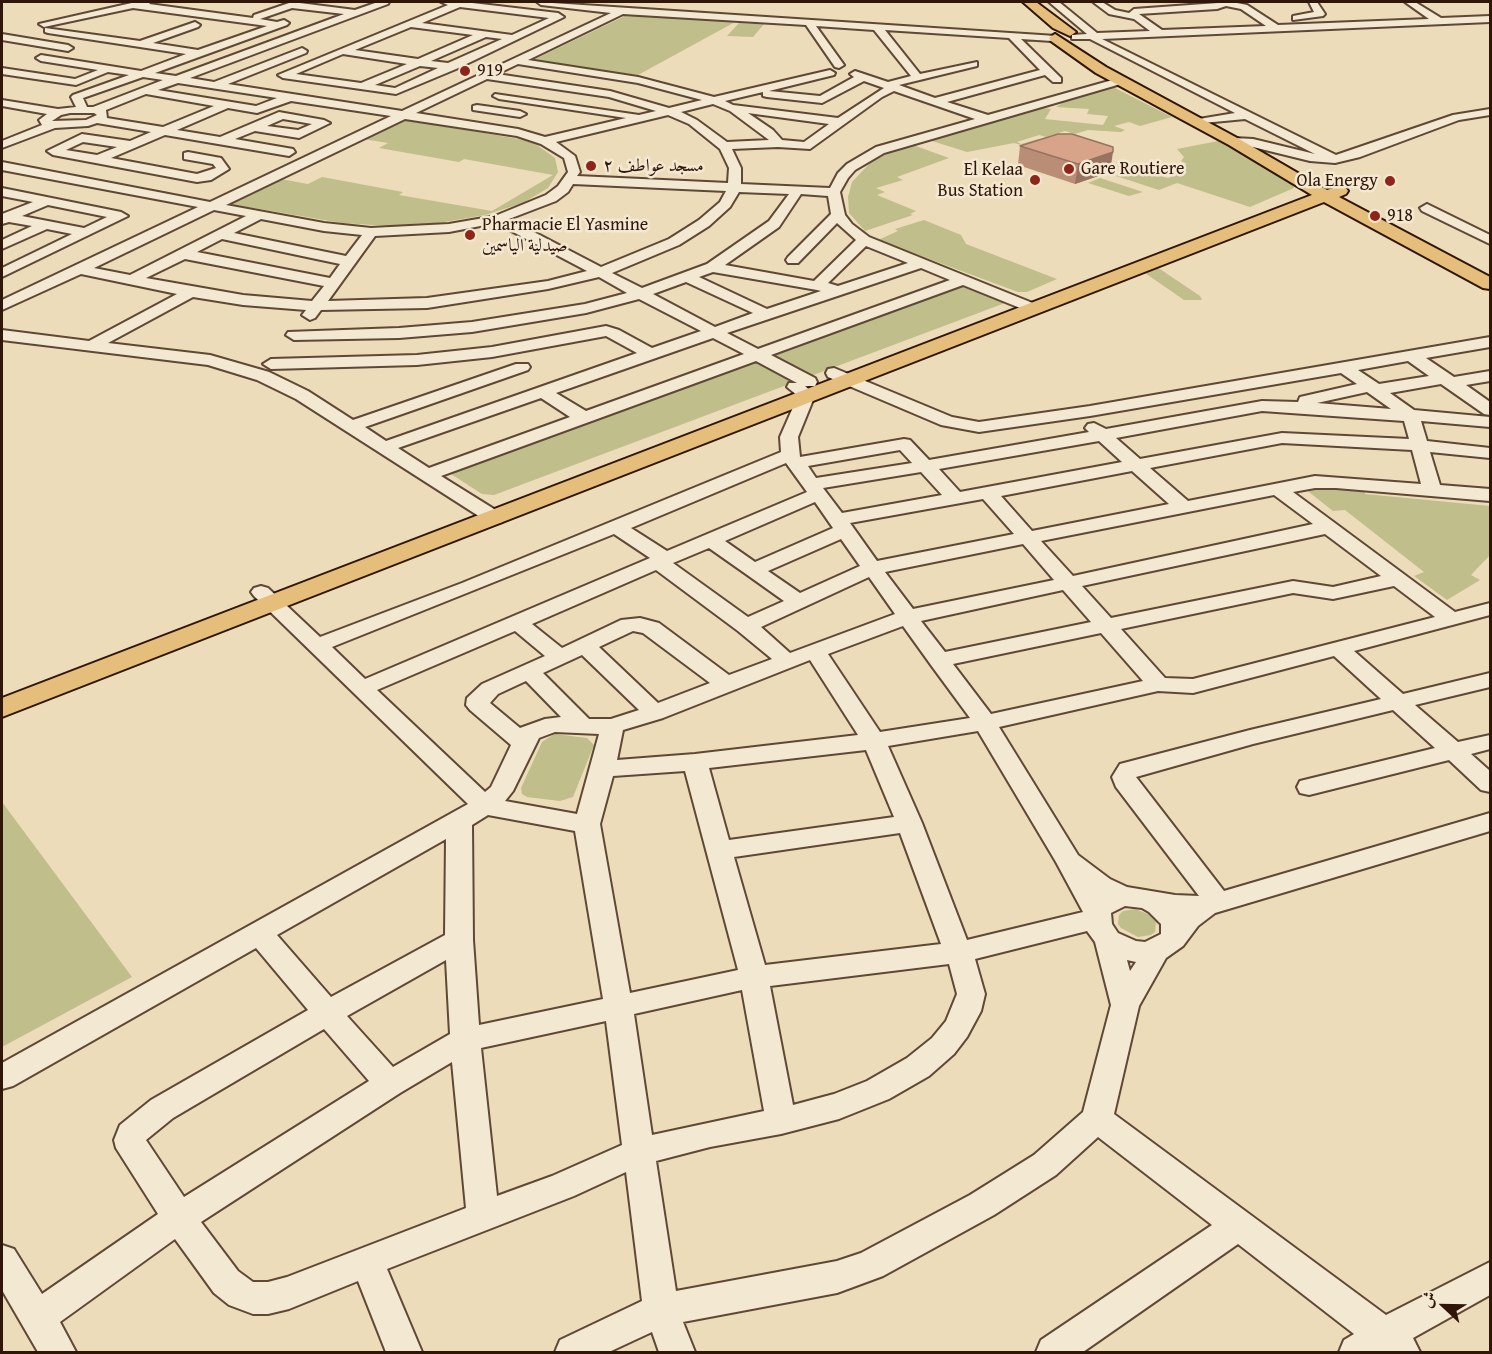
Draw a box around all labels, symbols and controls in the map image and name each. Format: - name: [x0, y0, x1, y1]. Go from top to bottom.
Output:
- place label: 919: [477, 60, 503, 82]
- marker: 919: [458, 64, 472, 78]
- place label: مسجد عواطف ٢: [603, 155, 704, 177]
- place label: Gare Routiere: [1081, 158, 1184, 180]
- marker: مسجد عواطف ٢: [584, 159, 598, 173]
- place label: El Kelaa Bus Station: [938, 159, 1023, 201]
- marker: Gare Routiere: [1062, 162, 1076, 176]
- place label: Ola Energy: [1297, 170, 1378, 192]
- marker: El Kelaa Bus Station: [1028, 173, 1042, 187]
- marker: Ola Energy: [1383, 174, 1397, 188]
- place label: 918: [1387, 205, 1413, 227]
- marker: 918: [1368, 209, 1382, 223]
- place label: Pharmacie El Yasmine صيدلية الياسمين: [482, 214, 648, 256]
- marker: Pharmacie El Yasmine صيدلية الياسمين: [463, 228, 477, 242]
- north arrow: [1414, 1276, 1474, 1336]
- text: ش: [1413, 1287, 1441, 1311]

